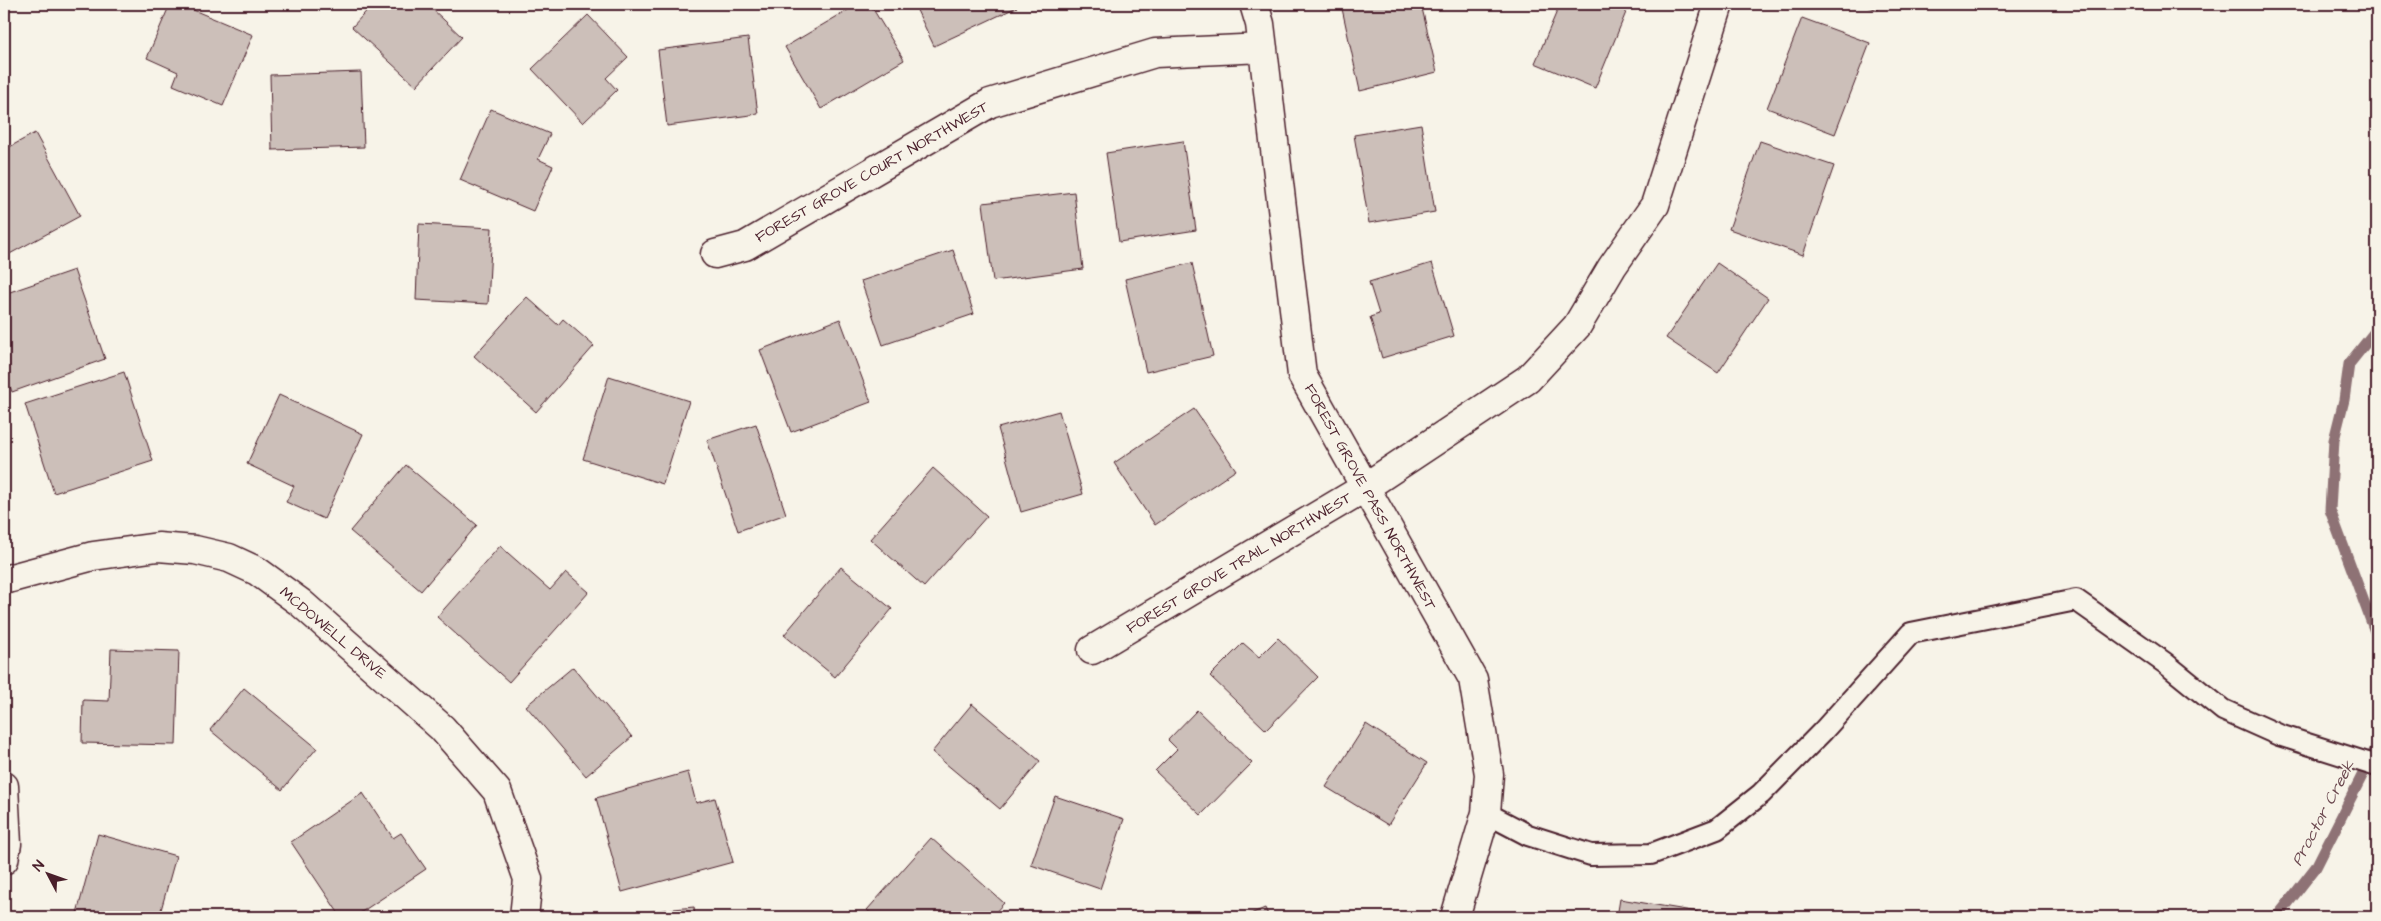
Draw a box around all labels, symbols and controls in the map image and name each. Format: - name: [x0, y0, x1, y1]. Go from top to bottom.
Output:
- street label: FOREST GROVE COURT NORTHWEST: [752, 96, 993, 248]
- street label: FOREST GROVE PASS NORTHWEST: [1299, 380, 1441, 614]
- street label: FOREST GROVE TRAIL NORTHWEST: [1122, 487, 1356, 639]
- street label: MCDOWELL DRIVE: [275, 582, 391, 684]
- water label: Proctor Creek: [2286, 756, 2361, 869]
- north arrow: [22, 848, 72, 898]
- text: N: [29, 856, 50, 876]

